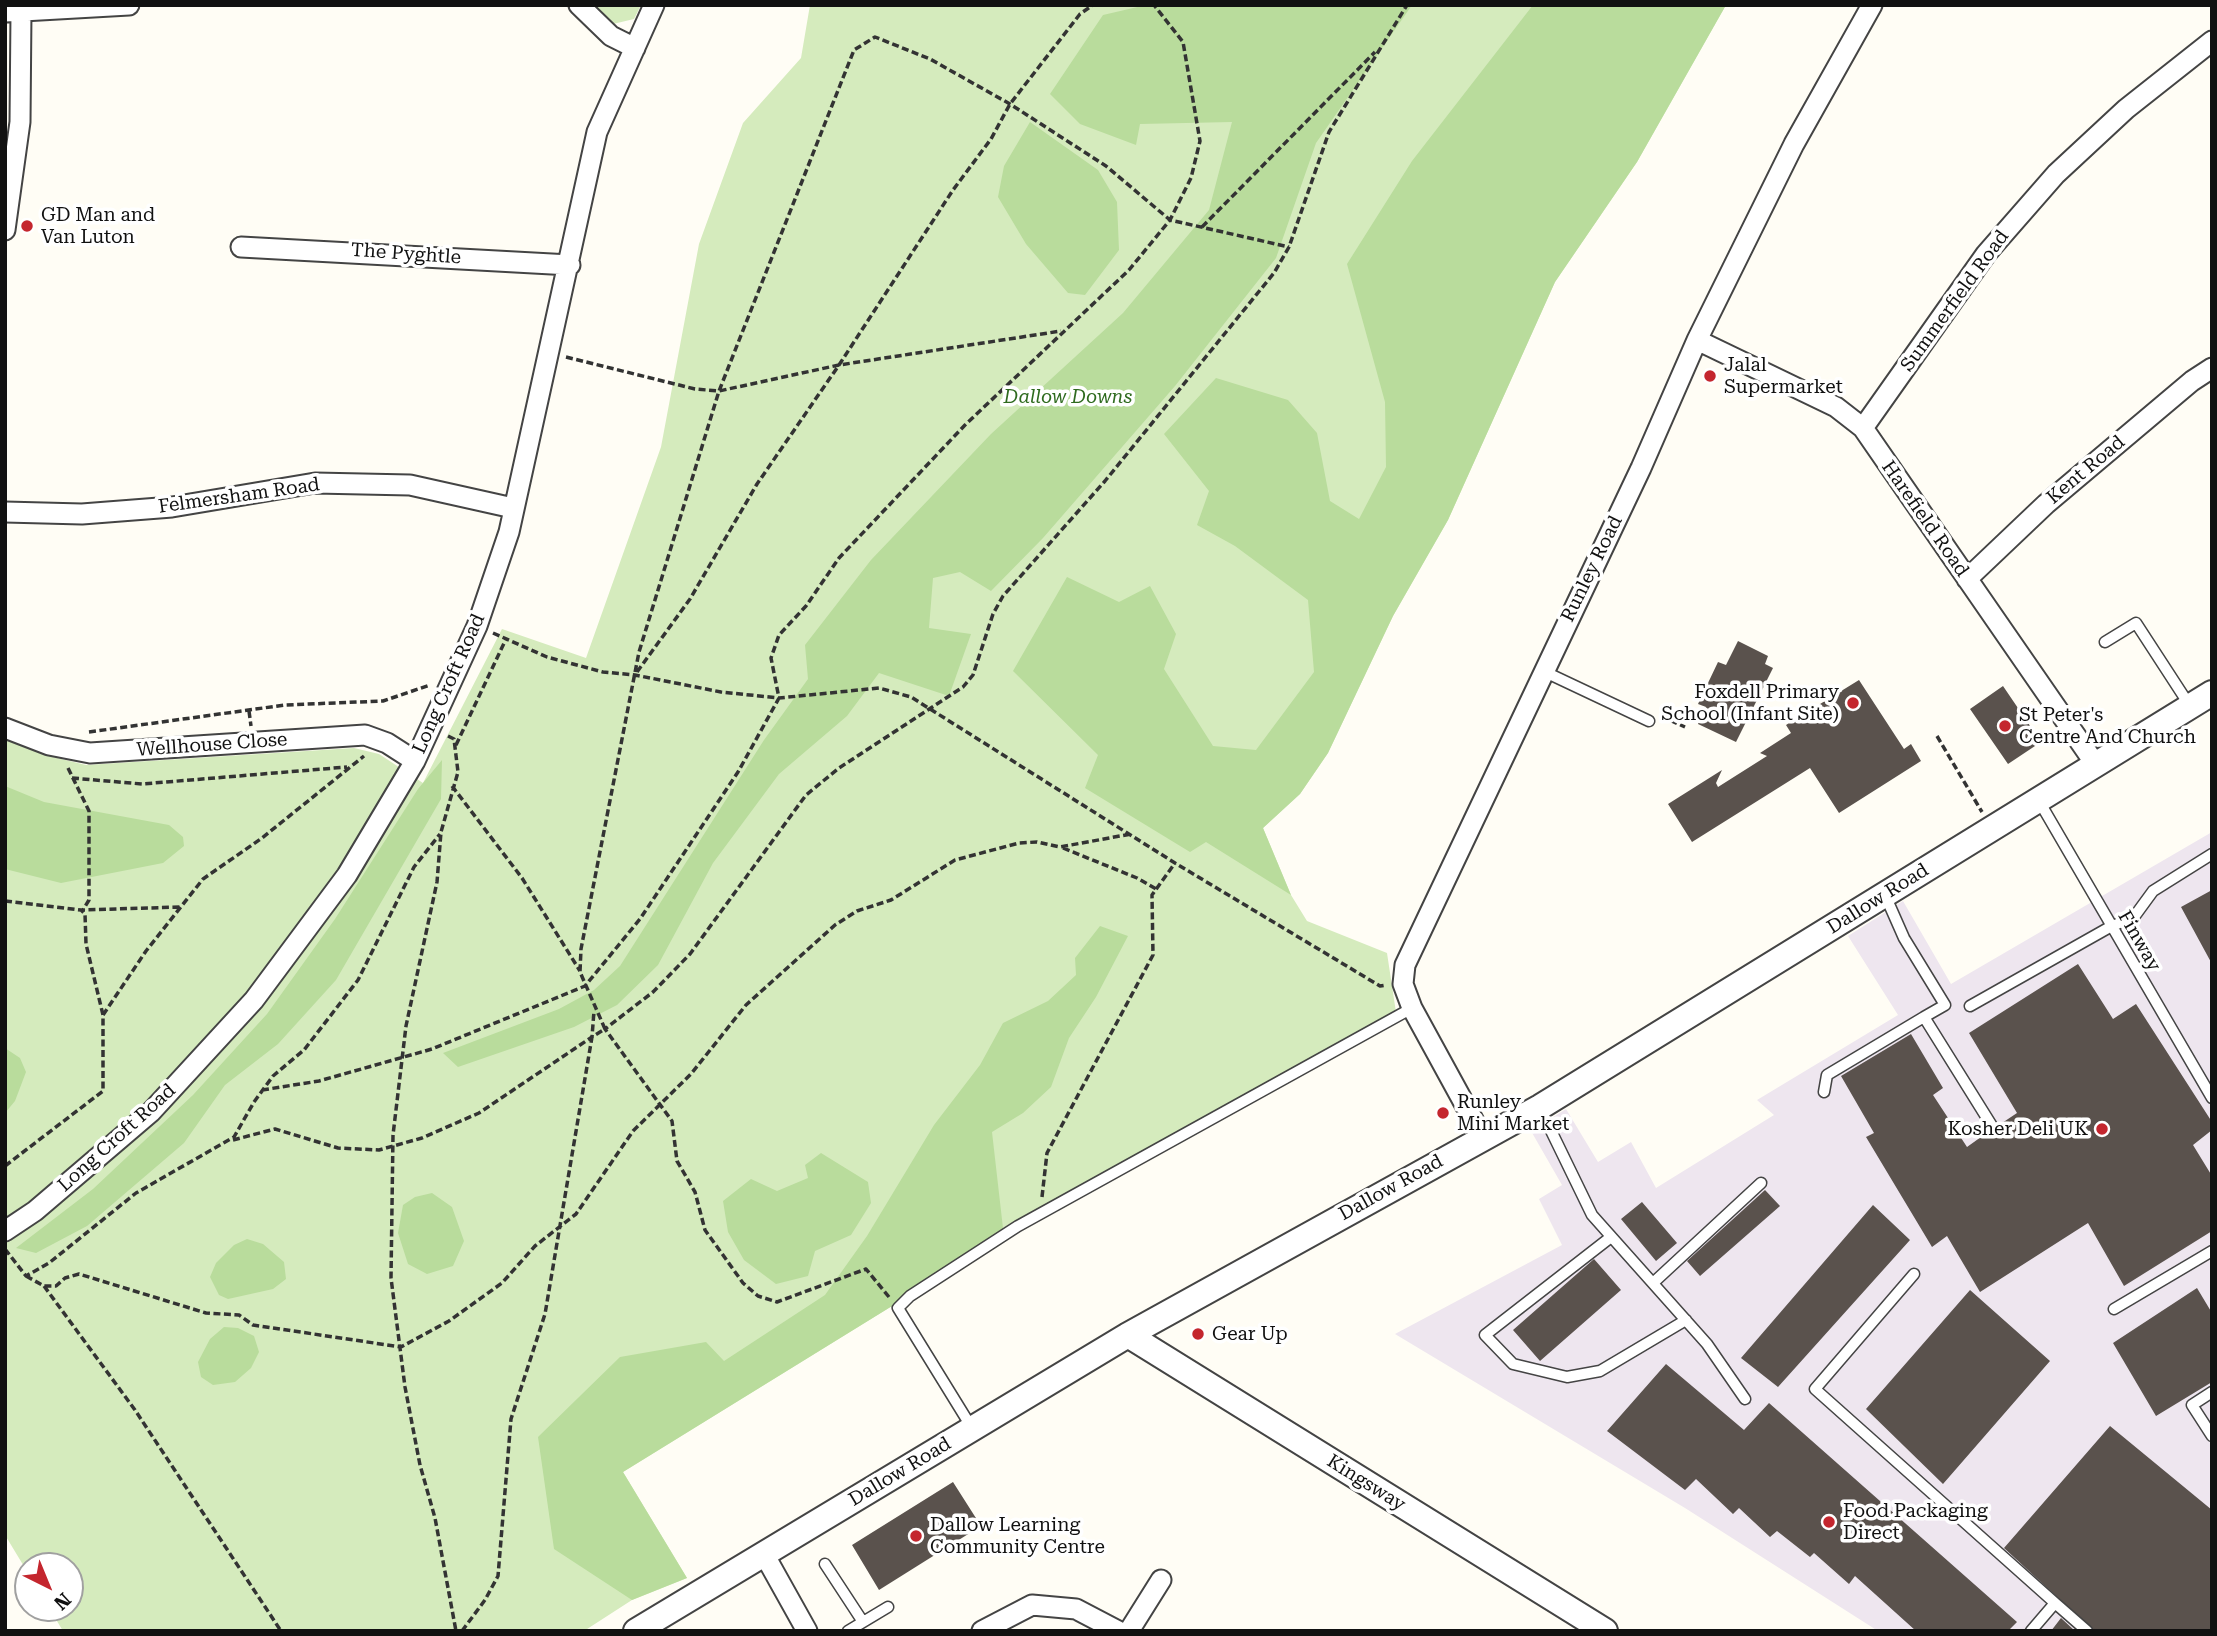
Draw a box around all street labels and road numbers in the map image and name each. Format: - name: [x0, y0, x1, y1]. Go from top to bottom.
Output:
- street label: Summerfield Road: [1896, 226, 2014, 376]
- street label: The Pyghtle: [350, 239, 462, 269]
- street label: Kent Road: [2042, 431, 2130, 509]
- street label: Harefield Road: [1877, 457, 1973, 581]
- street label: Felmersham Road: [157, 473, 321, 519]
- street label: Runley Road: [1556, 512, 1628, 626]
- street label: Long Croft Road: [408, 611, 490, 757]
- street label: Wellhouse Close: [136, 728, 288, 762]
- street label: Dallow Road: [1823, 859, 1933, 939]
- street label: Finway: [2113, 907, 2165, 975]
- street label: Long Croft Road: [53, 1079, 181, 1197]
- street label: Dallow Road: [1335, 1150, 1447, 1226]
- street label: Dallow Road: [845, 1433, 955, 1511]
- street label: Kingsway: [1323, 1450, 1409, 1516]

